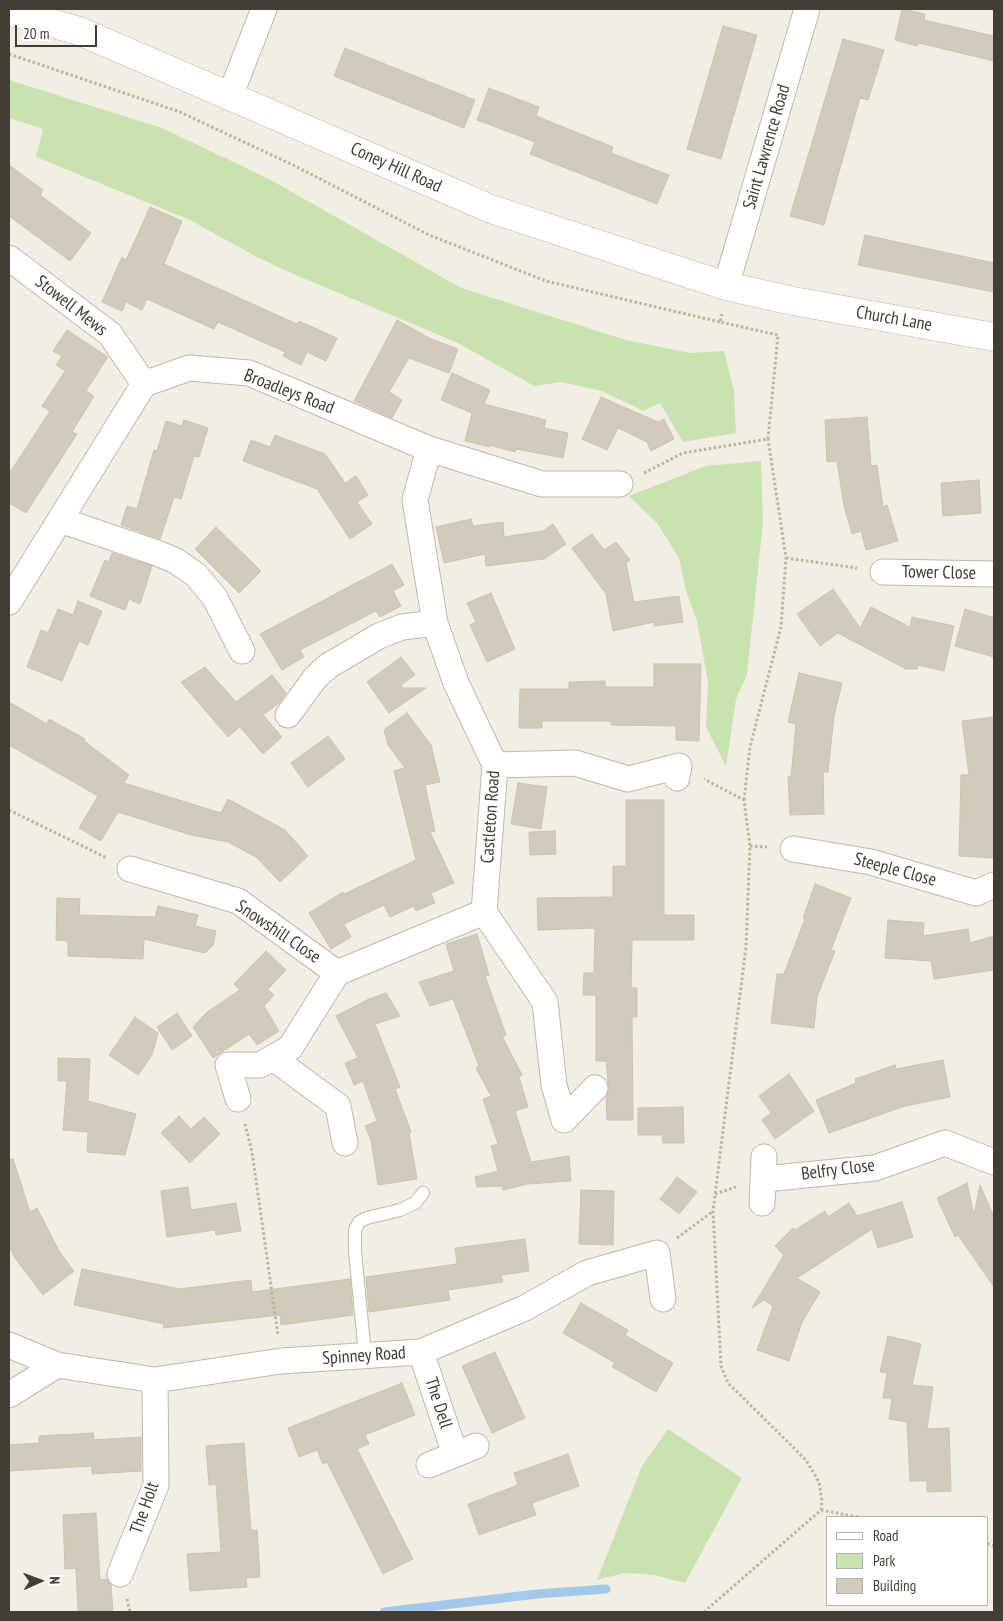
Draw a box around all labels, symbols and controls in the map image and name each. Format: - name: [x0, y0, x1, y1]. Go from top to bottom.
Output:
- scale bar: [18, 15, 100, 47]
- text: 20 m: [23, 24, 49, 43]
- street label: Saint Lawrence Road: [739, 82, 795, 212]
- street label: Coney Hill Road: [347, 138, 445, 198]
- street label: Stowell Mews: [31, 271, 111, 341]
- street label: Church Lane: [854, 302, 934, 336]
- street label: Broadleys Road: [241, 365, 337, 419]
- street label: Tower Close: [902, 562, 976, 584]
- street label: Castleton Road: [477, 770, 505, 864]
- street label: Steeple Close: [852, 849, 938, 891]
- street label: Snowshill Close: [231, 896, 325, 968]
- street label: Belfry Close: [800, 1155, 876, 1185]
- street label: Spinney Road: [322, 1342, 406, 1370]
- street label: The Dell: [420, 1375, 456, 1431]
- street label: The Holt: [126, 1479, 164, 1537]
- legend: [826, 1516, 988, 1606]
- text: Road: [873, 1526, 899, 1545]
- text: Park: [873, 1551, 895, 1570]
- north arrow: [15, 1556, 65, 1606]
- text: N: [46, 1576, 64, 1585]
- text: Building: [873, 1576, 916, 1595]

